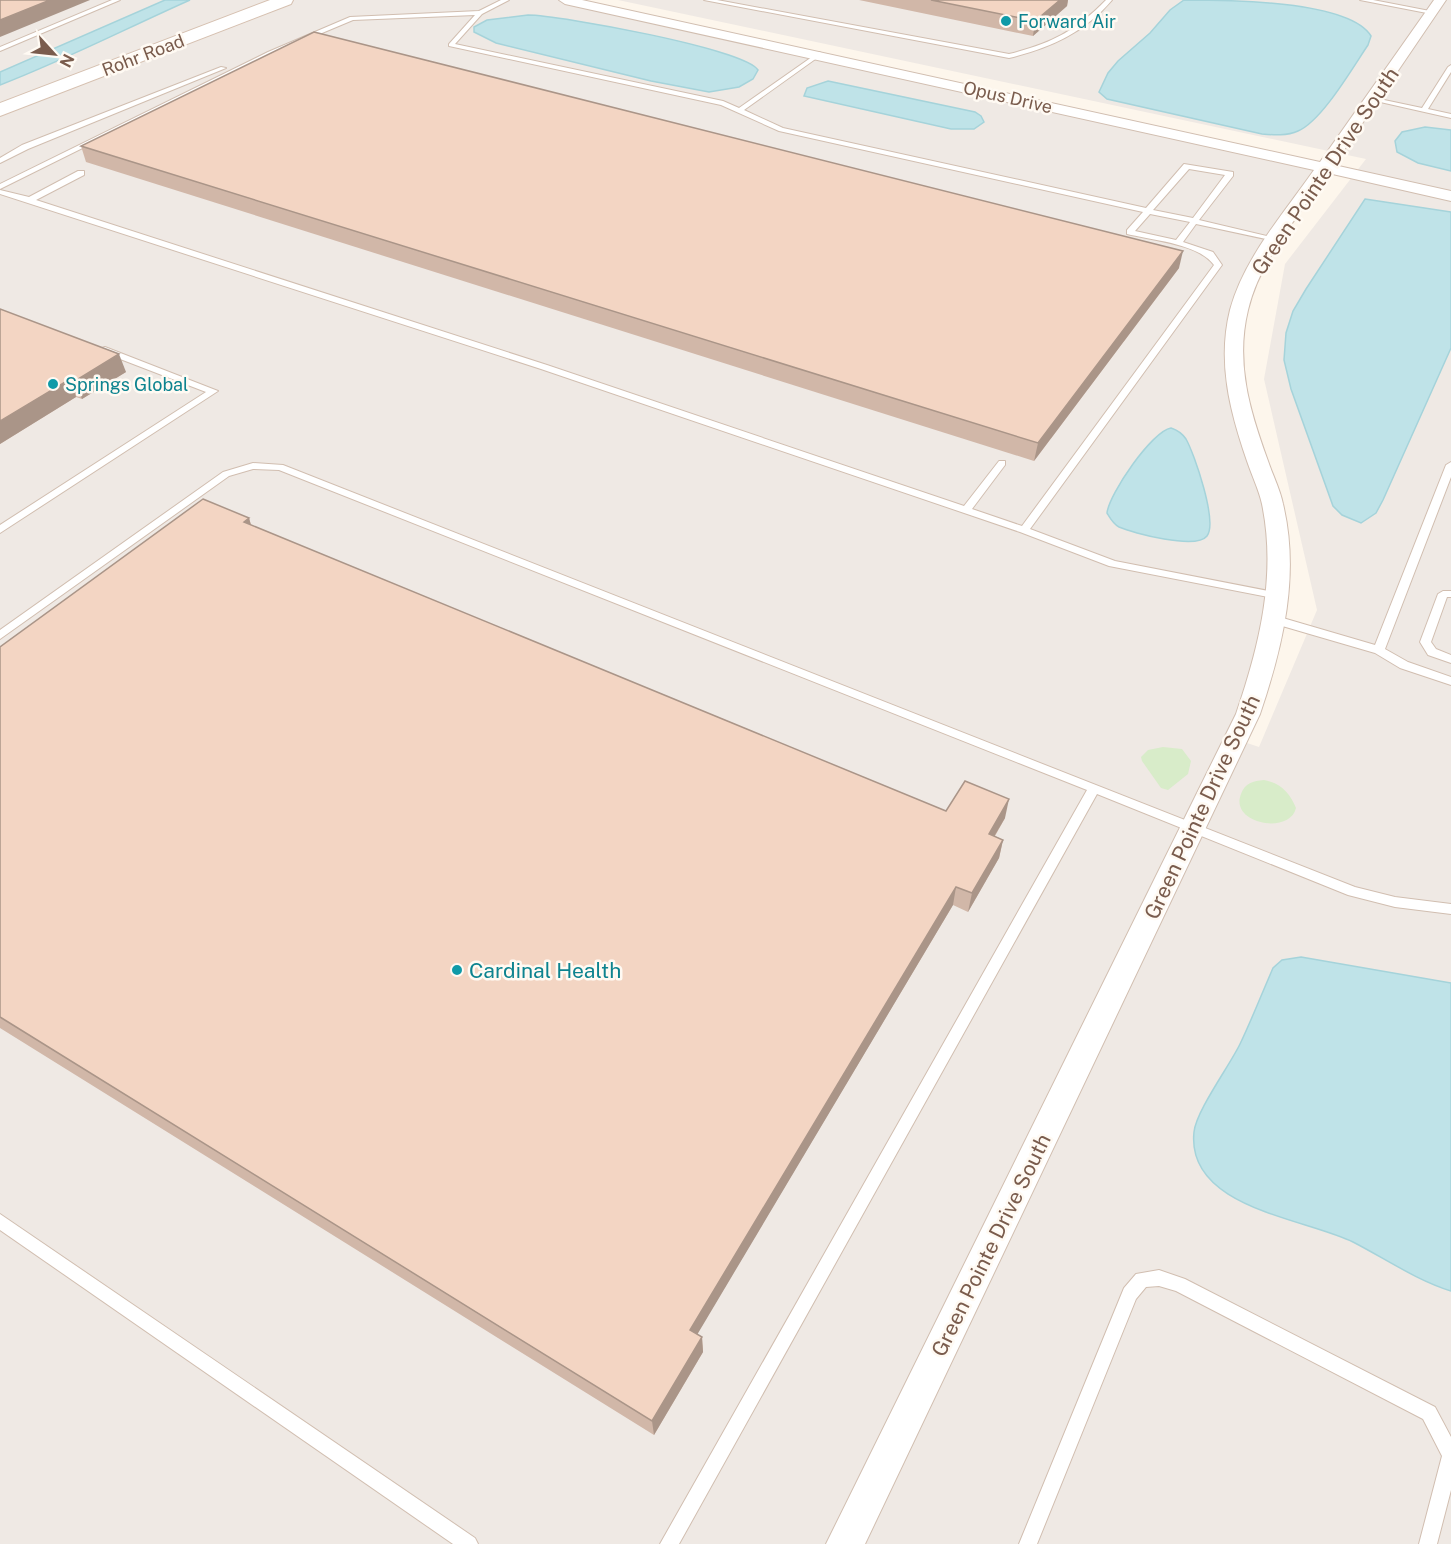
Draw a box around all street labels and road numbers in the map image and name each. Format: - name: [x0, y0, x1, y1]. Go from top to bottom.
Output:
- street label: Rohr Road: [99, 30, 187, 80]
- street label: Green Pointe Drive South: [1246, 63, 1404, 279]
- street label: Opus Drive: [961, 77, 1055, 117]
- street label: Green Pointe Drive South: [1139, 691, 1265, 923]
- street label: Green Pointe Drive South: [926, 1129, 1056, 1361]

